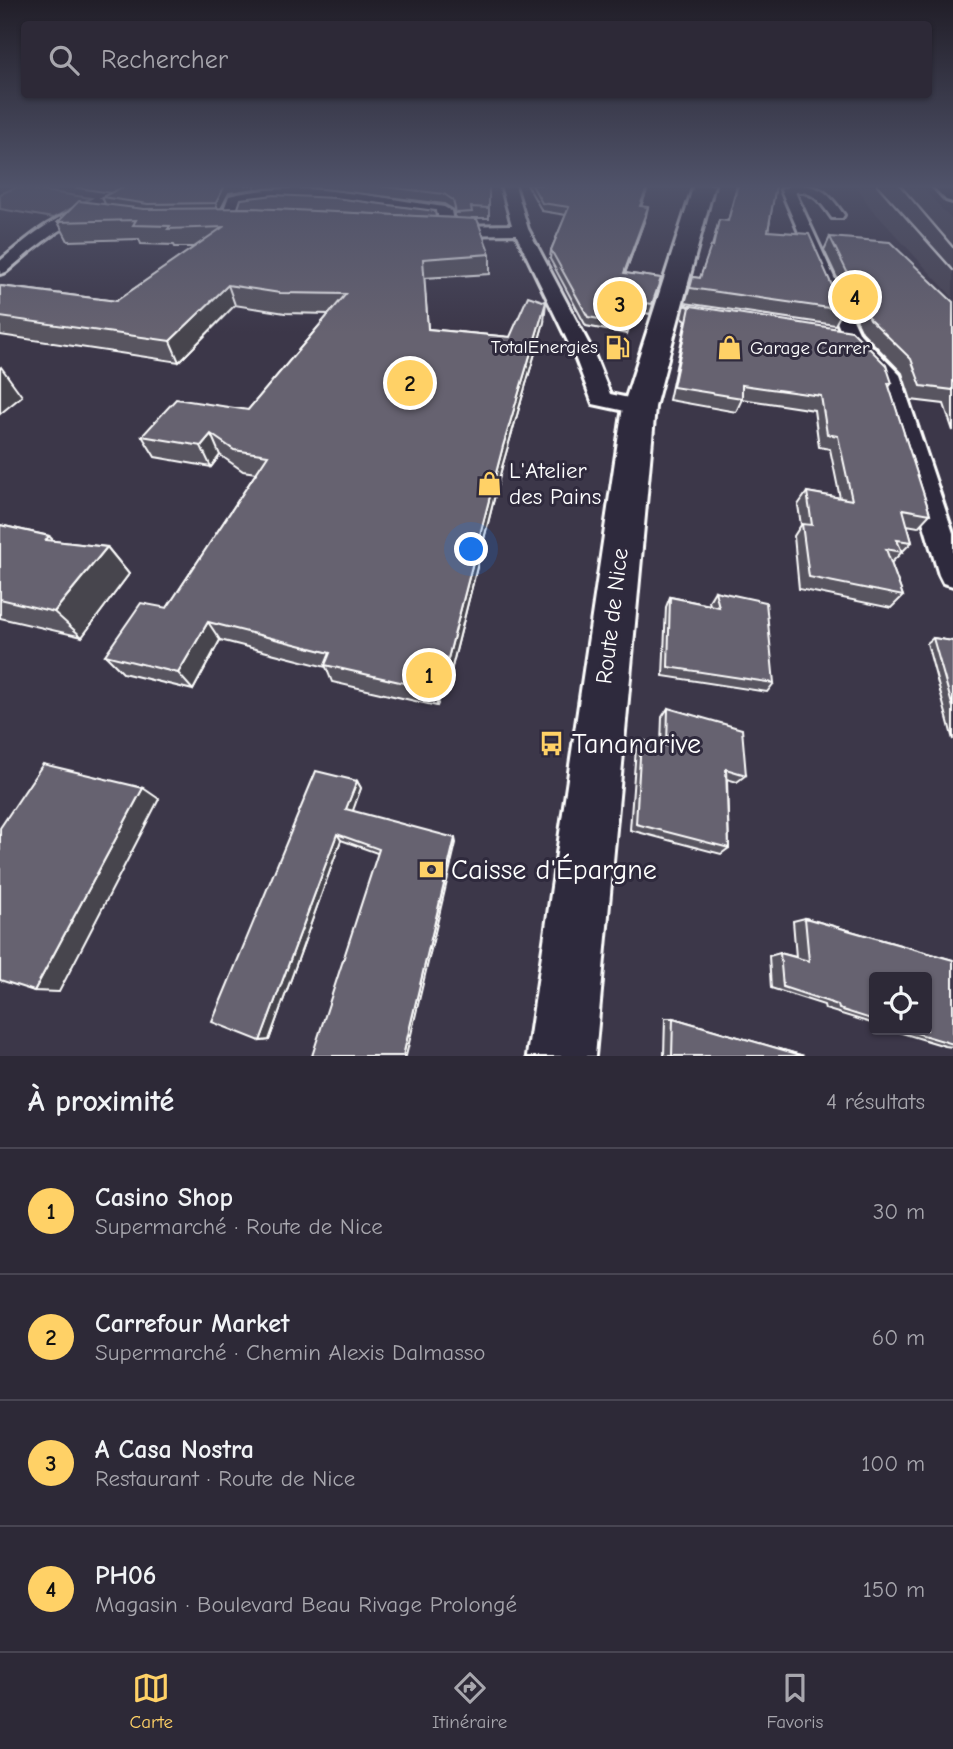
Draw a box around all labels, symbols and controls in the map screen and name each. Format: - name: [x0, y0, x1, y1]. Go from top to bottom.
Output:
- search box: [21, 21, 932, 98]
- icon: search: [45, 41, 83, 79]
- text: Rechercher: [101, 45, 228, 75]
- pin: 4: [832, 271, 878, 323]
- pin: 3: [597, 278, 643, 330]
- fuel station icon: TotalEnergies: [604, 333, 632, 361]
- shop icon: Garage Carrer: [716, 334, 744, 362]
- place label: TotalEnergies: [491, 336, 598, 358]
- place label: Garage Carrer: [750, 337, 870, 359]
- pin: 2: [387, 357, 433, 409]
- place label: L'Atelier des Pains: [509, 457, 601, 510]
- shop icon: L'Atelier des Pains: [475, 469, 503, 497]
- your location: [454, 532, 488, 566]
- street label: Route de Nice: [590, 546, 634, 686]
- pin: 1: [406, 649, 452, 701]
- place label: Tananarive: [572, 728, 701, 760]
- bus stop icon: Tananarive: [538, 730, 566, 758]
- place label: Caisse d'Épargne: [451, 853, 657, 886]
- bank icon: Caisse d'Épargne: [417, 856, 445, 884]
- map controls: [869, 972, 932, 1035]
- button: locate: [869, 972, 932, 1035]
- text: À proximité: [28, 1084, 174, 1119]
- text: 4 résultats: [826, 1088, 925, 1115]
- text: Casino Shop: [95, 1183, 233, 1213]
- text: 1: [46, 1198, 56, 1225]
- text: 30 m: [873, 1198, 925, 1225]
- text: Supermarché · Route de Nice: [95, 1213, 383, 1240]
- text: Carrefour Market: [95, 1309, 289, 1339]
- text: 2: [45, 1324, 57, 1351]
- text: 60 m: [872, 1324, 925, 1351]
- text: Supermarché · Chemin Alexis Dalmasso: [95, 1339, 485, 1366]
- text: A Casa Nostra: [95, 1435, 254, 1465]
- text: 3: [45, 1450, 57, 1477]
- text: 100 m: [861, 1450, 925, 1477]
- text: Restaurant · Route de Nice: [95, 1465, 355, 1492]
- text: PH06: [95, 1561, 156, 1591]
- text: 4: [46, 1576, 56, 1603]
- text: 150 m: [863, 1576, 925, 1603]
- text: Magasin · Boulevard Beau Rivage Prolongé: [95, 1591, 517, 1618]
- tab: Carte: [130, 1669, 173, 1733]
- tab: Itinéraire: [432, 1669, 507, 1733]
- tab: Favoris: [766, 1669, 823, 1733]

